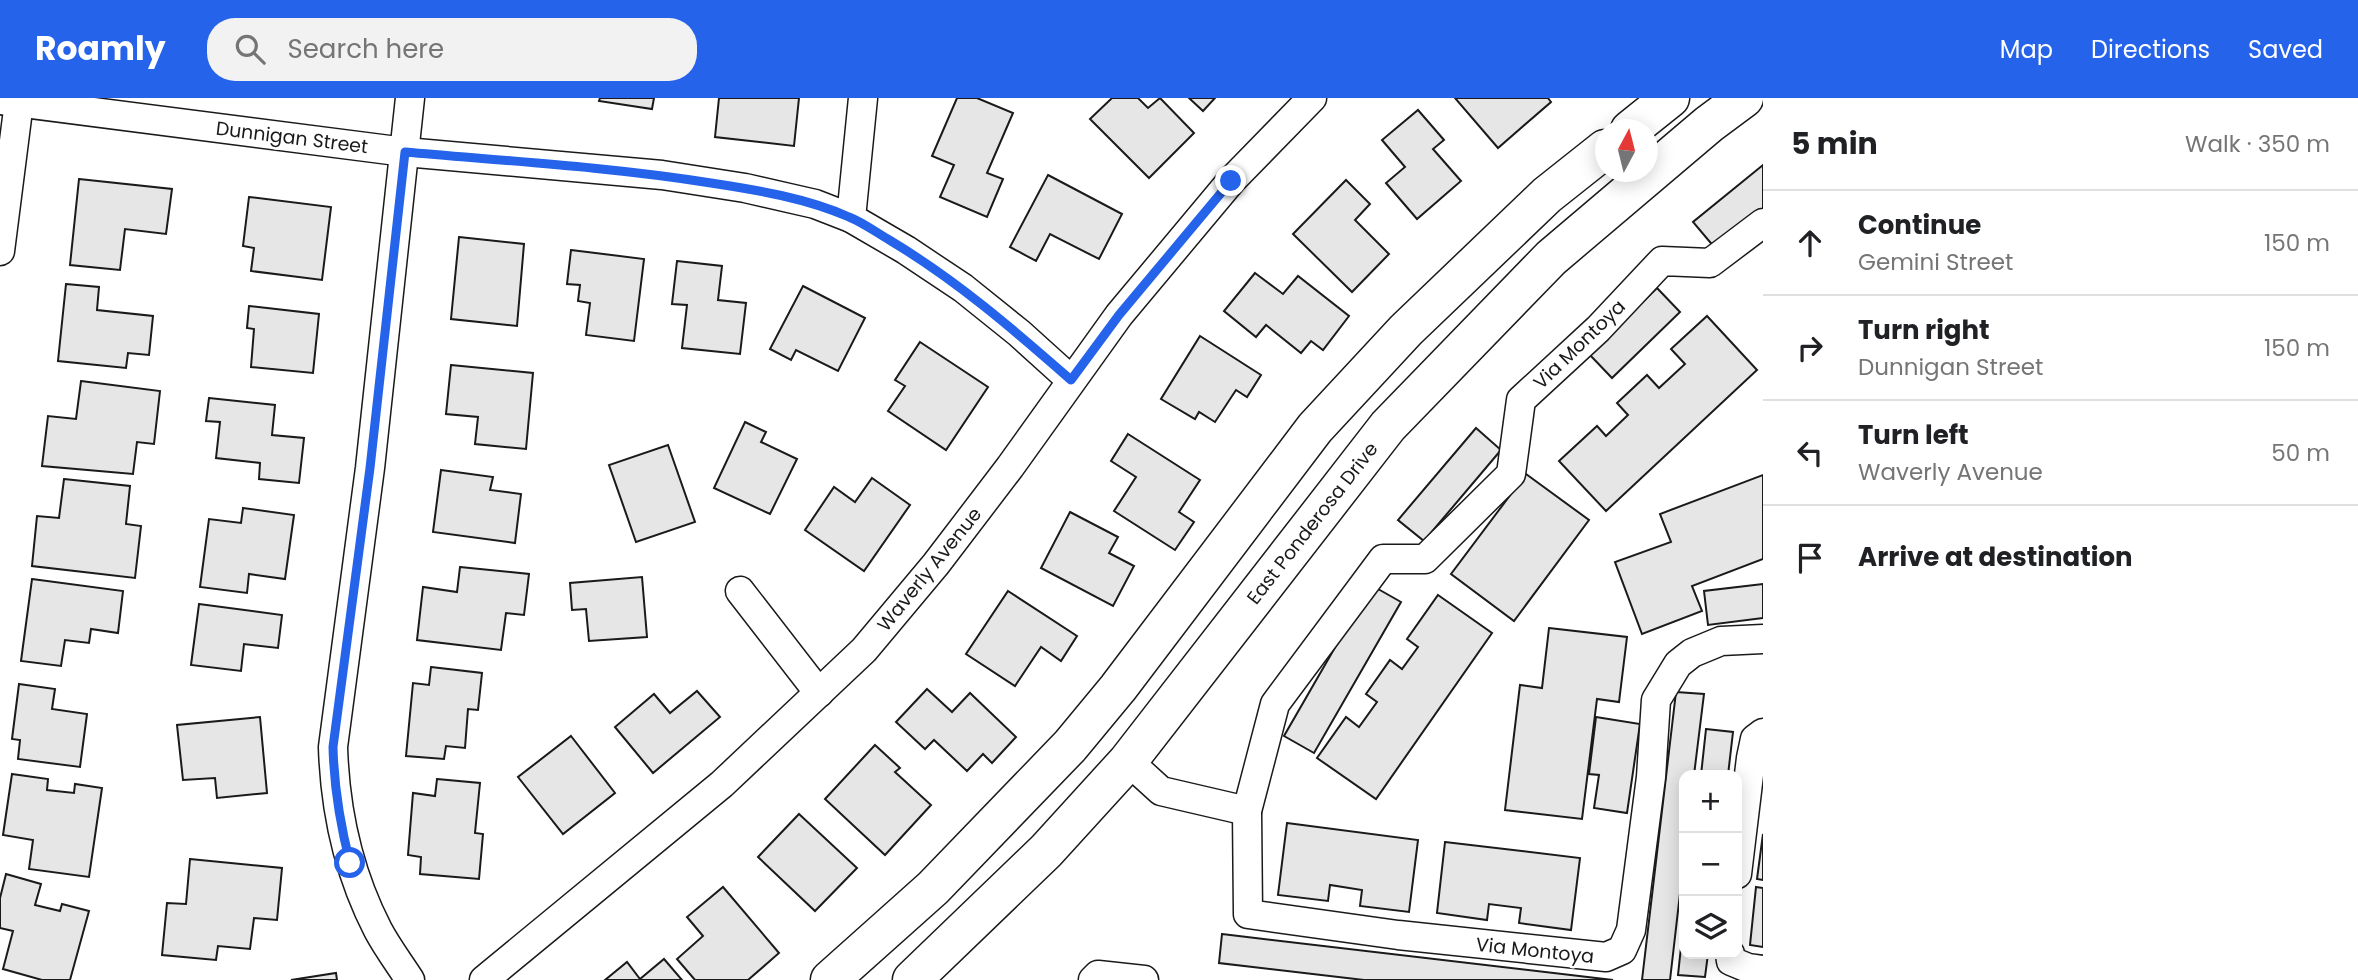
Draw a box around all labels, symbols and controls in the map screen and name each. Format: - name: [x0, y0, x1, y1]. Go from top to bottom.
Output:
- search box: [207, 18, 697, 81]
- text: Roamly: [35, 25, 165, 72]
- icon: search: [231, 30, 269, 68]
- text: Search here: [287, 31, 444, 67]
- text: Map: [2000, 33, 2053, 66]
- text: Directions: [2091, 33, 2210, 66]
- text: Saved: [2248, 33, 2323, 66]
- street label: Dunnigan Street: [214, 115, 370, 160]
- north arrow: [1595, 119, 1658, 182]
- text: 5 min: [1791, 122, 1878, 165]
- text: Walk · 350 m: [2185, 128, 2330, 160]
- route end: [1215, 165, 1246, 196]
- text: Continue: [1858, 207, 1981, 243]
- icon: ahead: [1791, 224, 1829, 262]
- text: 150 m: [2264, 227, 2330, 259]
- text: Gemini Street: [1858, 246, 2013, 278]
- street label: Via Montoya: [1527, 293, 1631, 395]
- text: Turn right: [1858, 312, 1990, 348]
- icon: right: [1791, 329, 1829, 367]
- text: 150 m: [2264, 332, 2330, 364]
- text: Dunnigan Street: [1858, 351, 2043, 383]
- text: Turn left: [1858, 417, 1969, 453]
- icon: left: [1791, 434, 1829, 472]
- street label: East Ponderosa Drive: [1240, 437, 1384, 610]
- text: 50 m: [2271, 437, 2330, 469]
- text: Waverly Avenue: [1858, 456, 2043, 488]
- street label: Waverly Avenue: [871, 501, 988, 637]
- icon: arrive: [1791, 539, 1829, 577]
- text: Arrive at destination: [1858, 539, 2133, 575]
- map controls: [1679, 770, 1742, 959]
- button: +: [1679, 770, 1742, 833]
- button: −: [1679, 833, 1742, 896]
- route start: [334, 847, 365, 878]
- button: layers: [1679, 896, 1742, 959]
- street label: Via Montoya: [1474, 931, 1595, 970]

